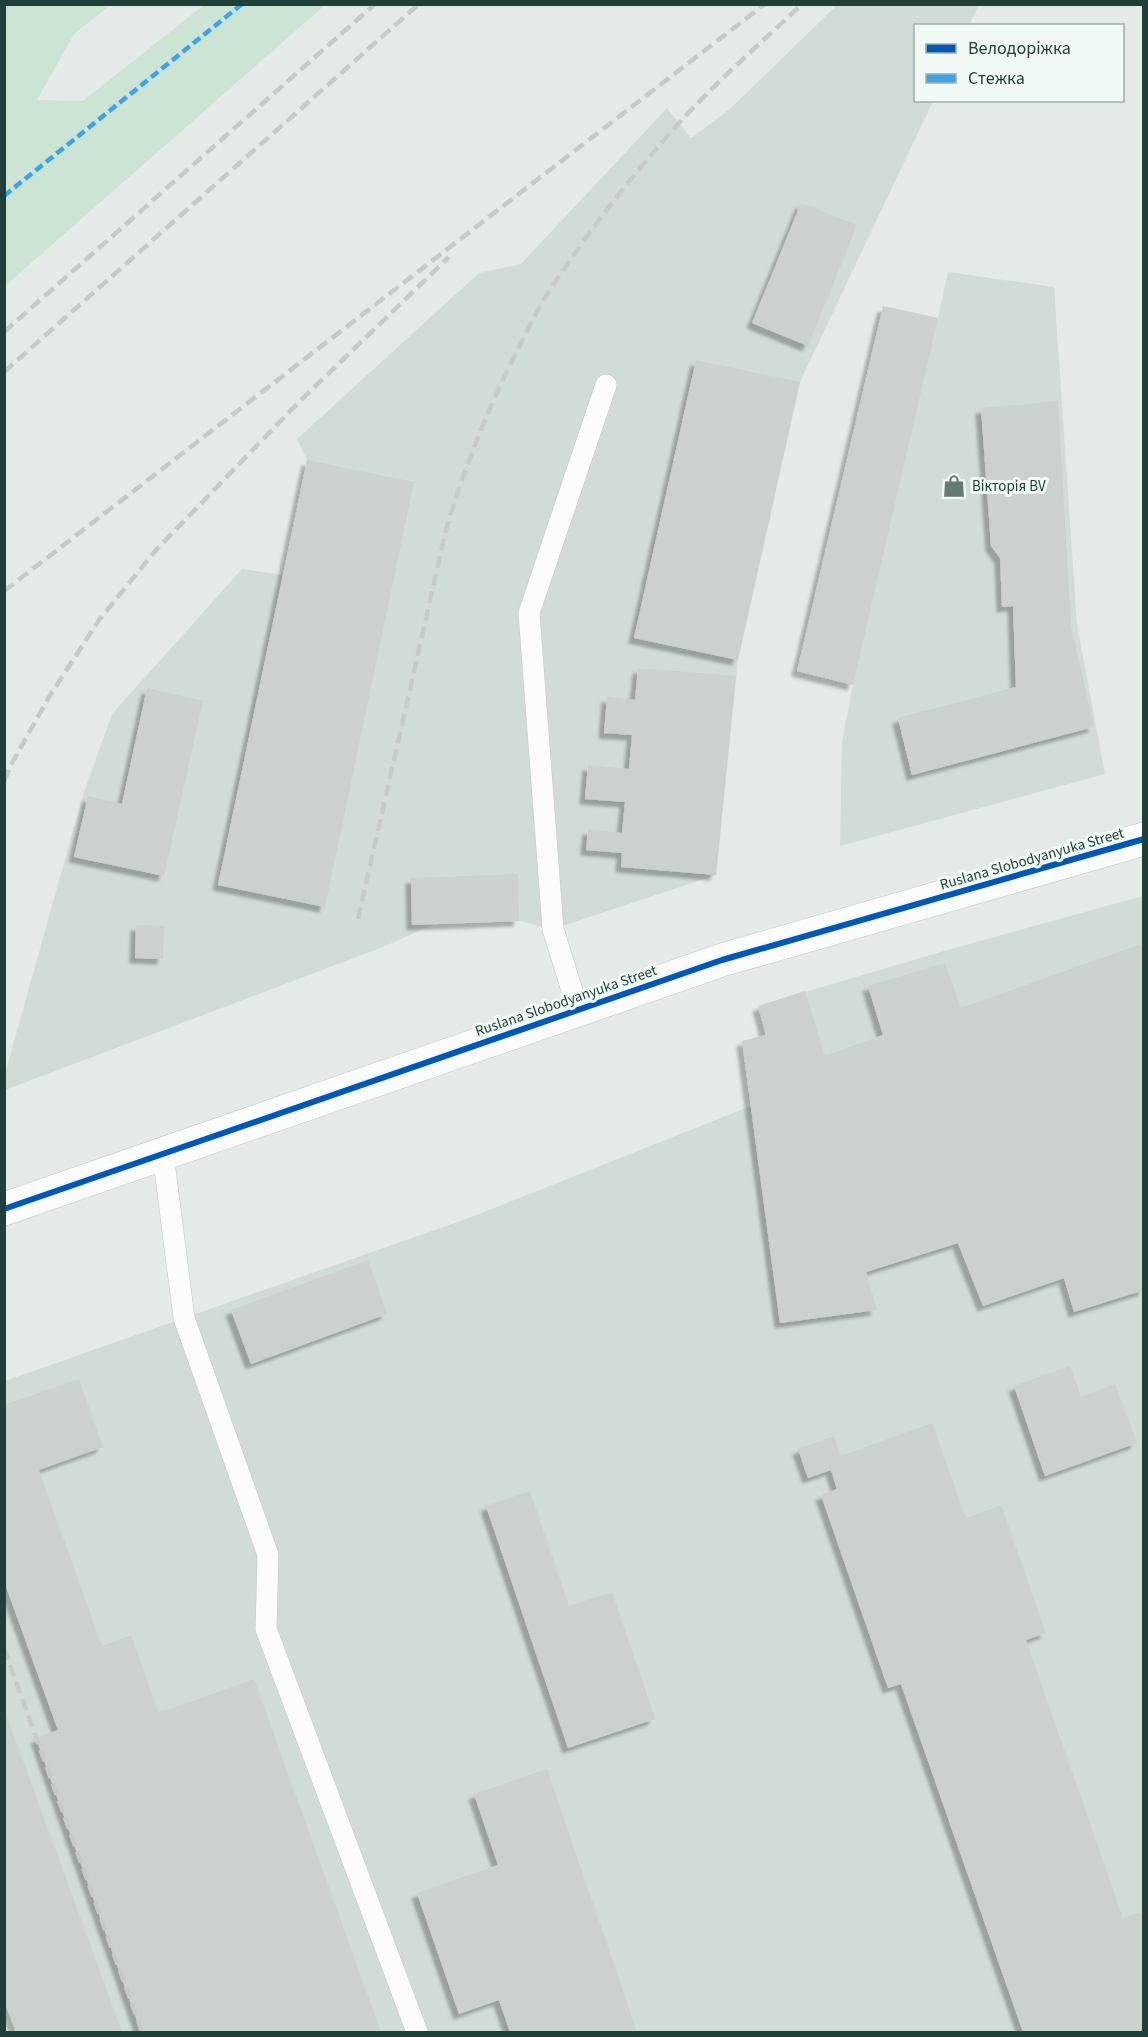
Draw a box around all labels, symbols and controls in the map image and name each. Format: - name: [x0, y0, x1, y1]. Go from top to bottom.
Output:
- legend: [914, 24, 1124, 102]
- text: Велодоріжка: [968, 36, 1071, 61]
- text: Стежка: [968, 66, 1025, 91]
- shop icon: Вікторія BV: [941, 473, 967, 499]
- place label: Вікторія BV: [972, 476, 1046, 497]
- street label: Ruslana Slobodyanyuka Street: [937, 823, 1127, 895]
- street label: Ruslana Slobodyanyuka Street: [472, 960, 660, 1042]

